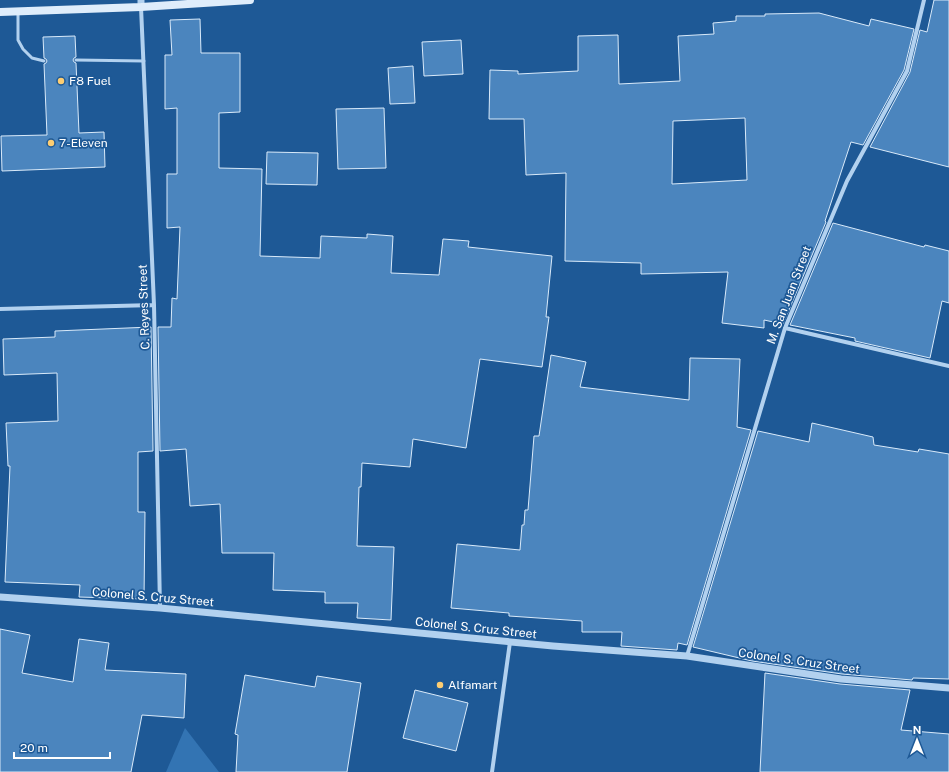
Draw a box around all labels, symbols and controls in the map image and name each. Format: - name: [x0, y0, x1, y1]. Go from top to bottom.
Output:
- place label: F8 Fuel: [69, 74, 112, 88]
- marker: F8 Fuel: [56, 76, 66, 86]
- place label: 7-Eleven: [59, 136, 108, 150]
- marker: 7-Eleven: [46, 138, 56, 148]
- street label: M. San Juan Street: [764, 244, 814, 346]
- street label: C. Reyes Street: [136, 264, 152, 350]
- street label: Colonel S. Cruz Street: [91, 585, 215, 609]
- street label: Colonel S. Cruz Street: [414, 615, 538, 641]
- street label: Colonel S. Cruz Street: [737, 646, 861, 676]
- place label: Alfamart: [448, 678, 498, 692]
- marker: Alfamart: [435, 680, 445, 690]
- north arrow: [897, 720, 937, 760]
- text: N: [913, 724, 921, 736]
- scale bar: [14, 734, 110, 760]
- text: 20 m: [20, 741, 48, 755]

